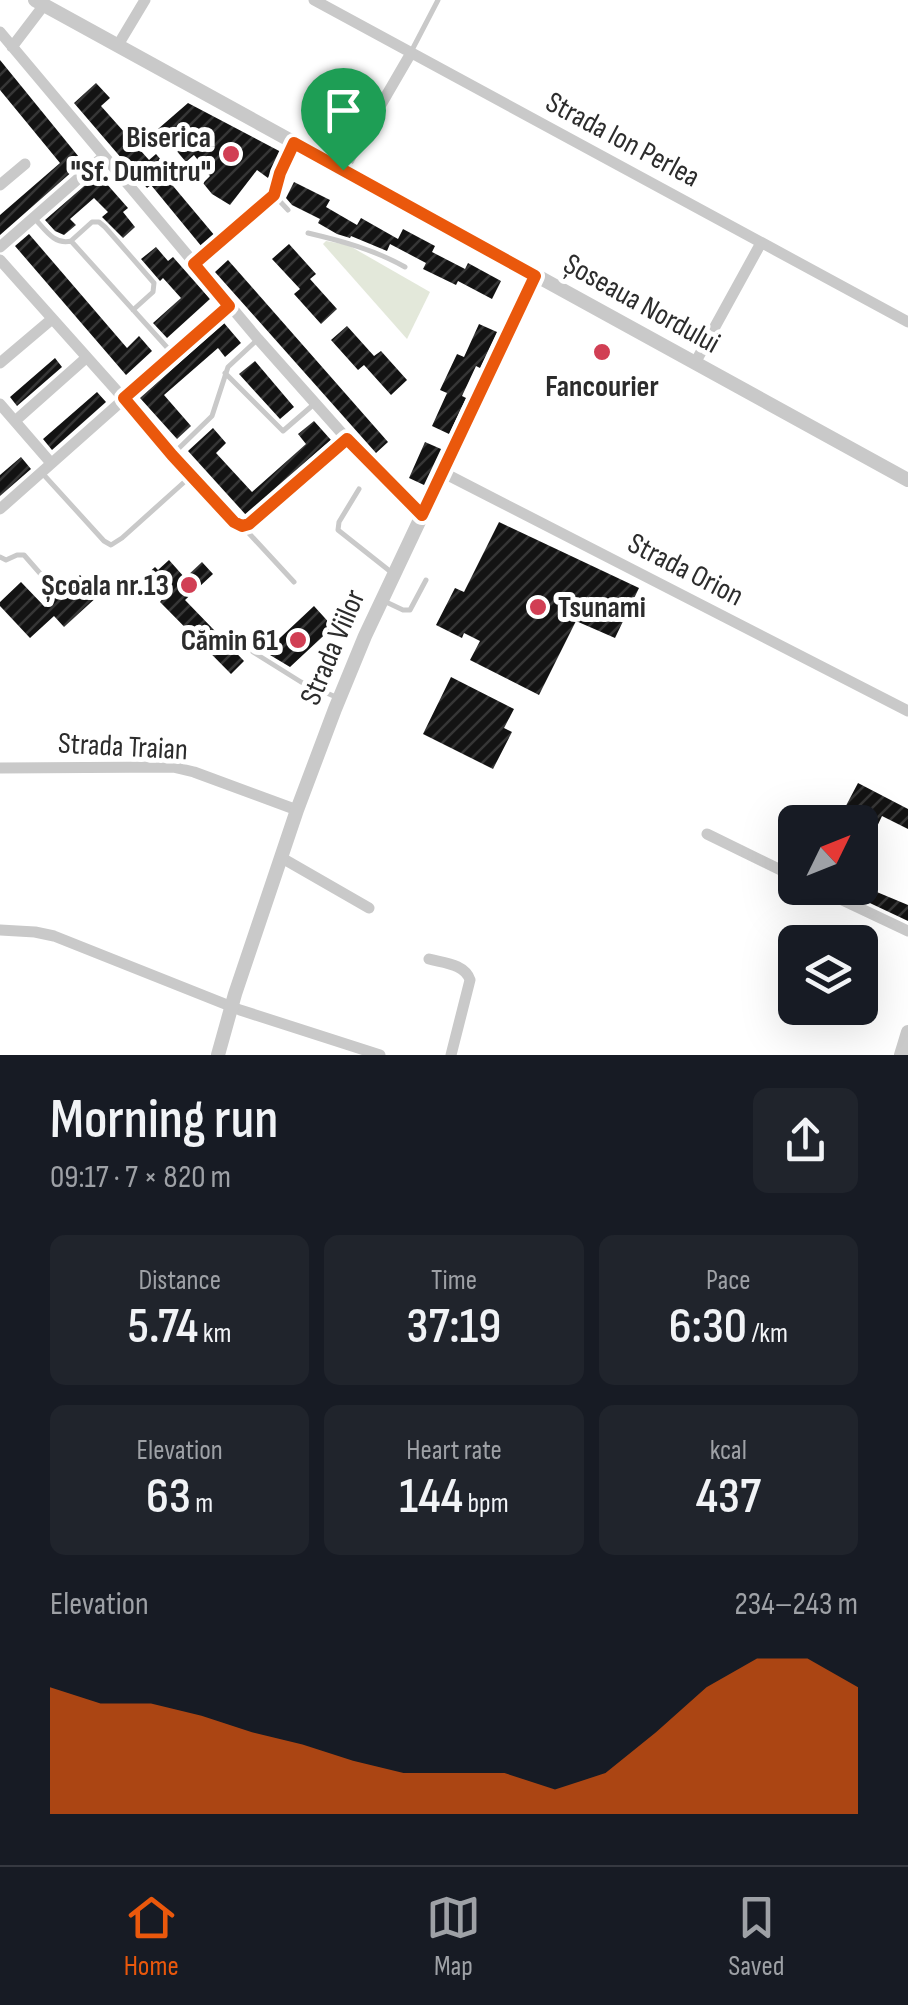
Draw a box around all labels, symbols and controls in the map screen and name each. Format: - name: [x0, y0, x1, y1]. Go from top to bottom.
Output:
- pin: [301, 68, 386, 171]
- icon: arrive: [316, 83, 371, 138]
- street label: Strada Ion Perlea: [539, 84, 706, 195]
- place label: Biserica "Sf. Dumitru": [70, 120, 211, 190]
- marker: Biserica "Sf. Dumitru": [220, 143, 242, 165]
- street label: Șoseaua Nordului: [557, 246, 726, 362]
- marker: Fancourier: [591, 341, 613, 363]
- place label: Fancourier: [545, 369, 659, 405]
- street label: Strada Orion: [622, 526, 749, 614]
- place label: Școala nr.13: [41, 568, 169, 604]
- marker: Școala nr.13: [178, 574, 200, 596]
- street label: Strada Viilor: [293, 584, 373, 710]
- place label: Tsunami: [558, 590, 646, 626]
- marker: Tsunami: [527, 596, 549, 618]
- place label: Cămin 61: [181, 623, 278, 659]
- marker: Cămin 61: [287, 629, 309, 651]
- street label: Strada Traian: [57, 726, 189, 768]
- north arrow: [778, 805, 878, 905]
- map controls: [778, 805, 878, 1025]
- button: layers: [778, 925, 878, 1025]
- text: Morning run: [50, 1087, 278, 1154]
- button: share: [753, 1088, 858, 1193]
- text: 09:17 · 7 × 820 m: [50, 1158, 231, 1197]
- text: Distance: [138, 1264, 221, 1297]
- text: Time: [431, 1264, 477, 1297]
- text: Pace: [706, 1264, 751, 1297]
- text: 5.74: [128, 1297, 198, 1357]
- text: 37:19: [407, 1297, 501, 1357]
- text: 6:30: [669, 1297, 747, 1357]
- text: km: [198, 1317, 231, 1350]
- text: /km: [747, 1317, 788, 1350]
- text: Elevation: [136, 1434, 223, 1467]
- text: Heart rate: [406, 1434, 502, 1467]
- text: kcal: [710, 1434, 747, 1467]
- text: 63: [146, 1467, 191, 1527]
- text: 144: [399, 1467, 463, 1527]
- text: 437: [696, 1467, 761, 1527]
- text: m: [191, 1487, 213, 1520]
- text: bpm: [463, 1487, 509, 1520]
- text: Elevation: [50, 1585, 149, 1624]
- text: 234–243 m: [735, 1585, 858, 1624]
- tab: Home: [124, 1890, 179, 1983]
- tab: Map: [426, 1890, 481, 1983]
- tab: Saved: [728, 1890, 784, 1983]

